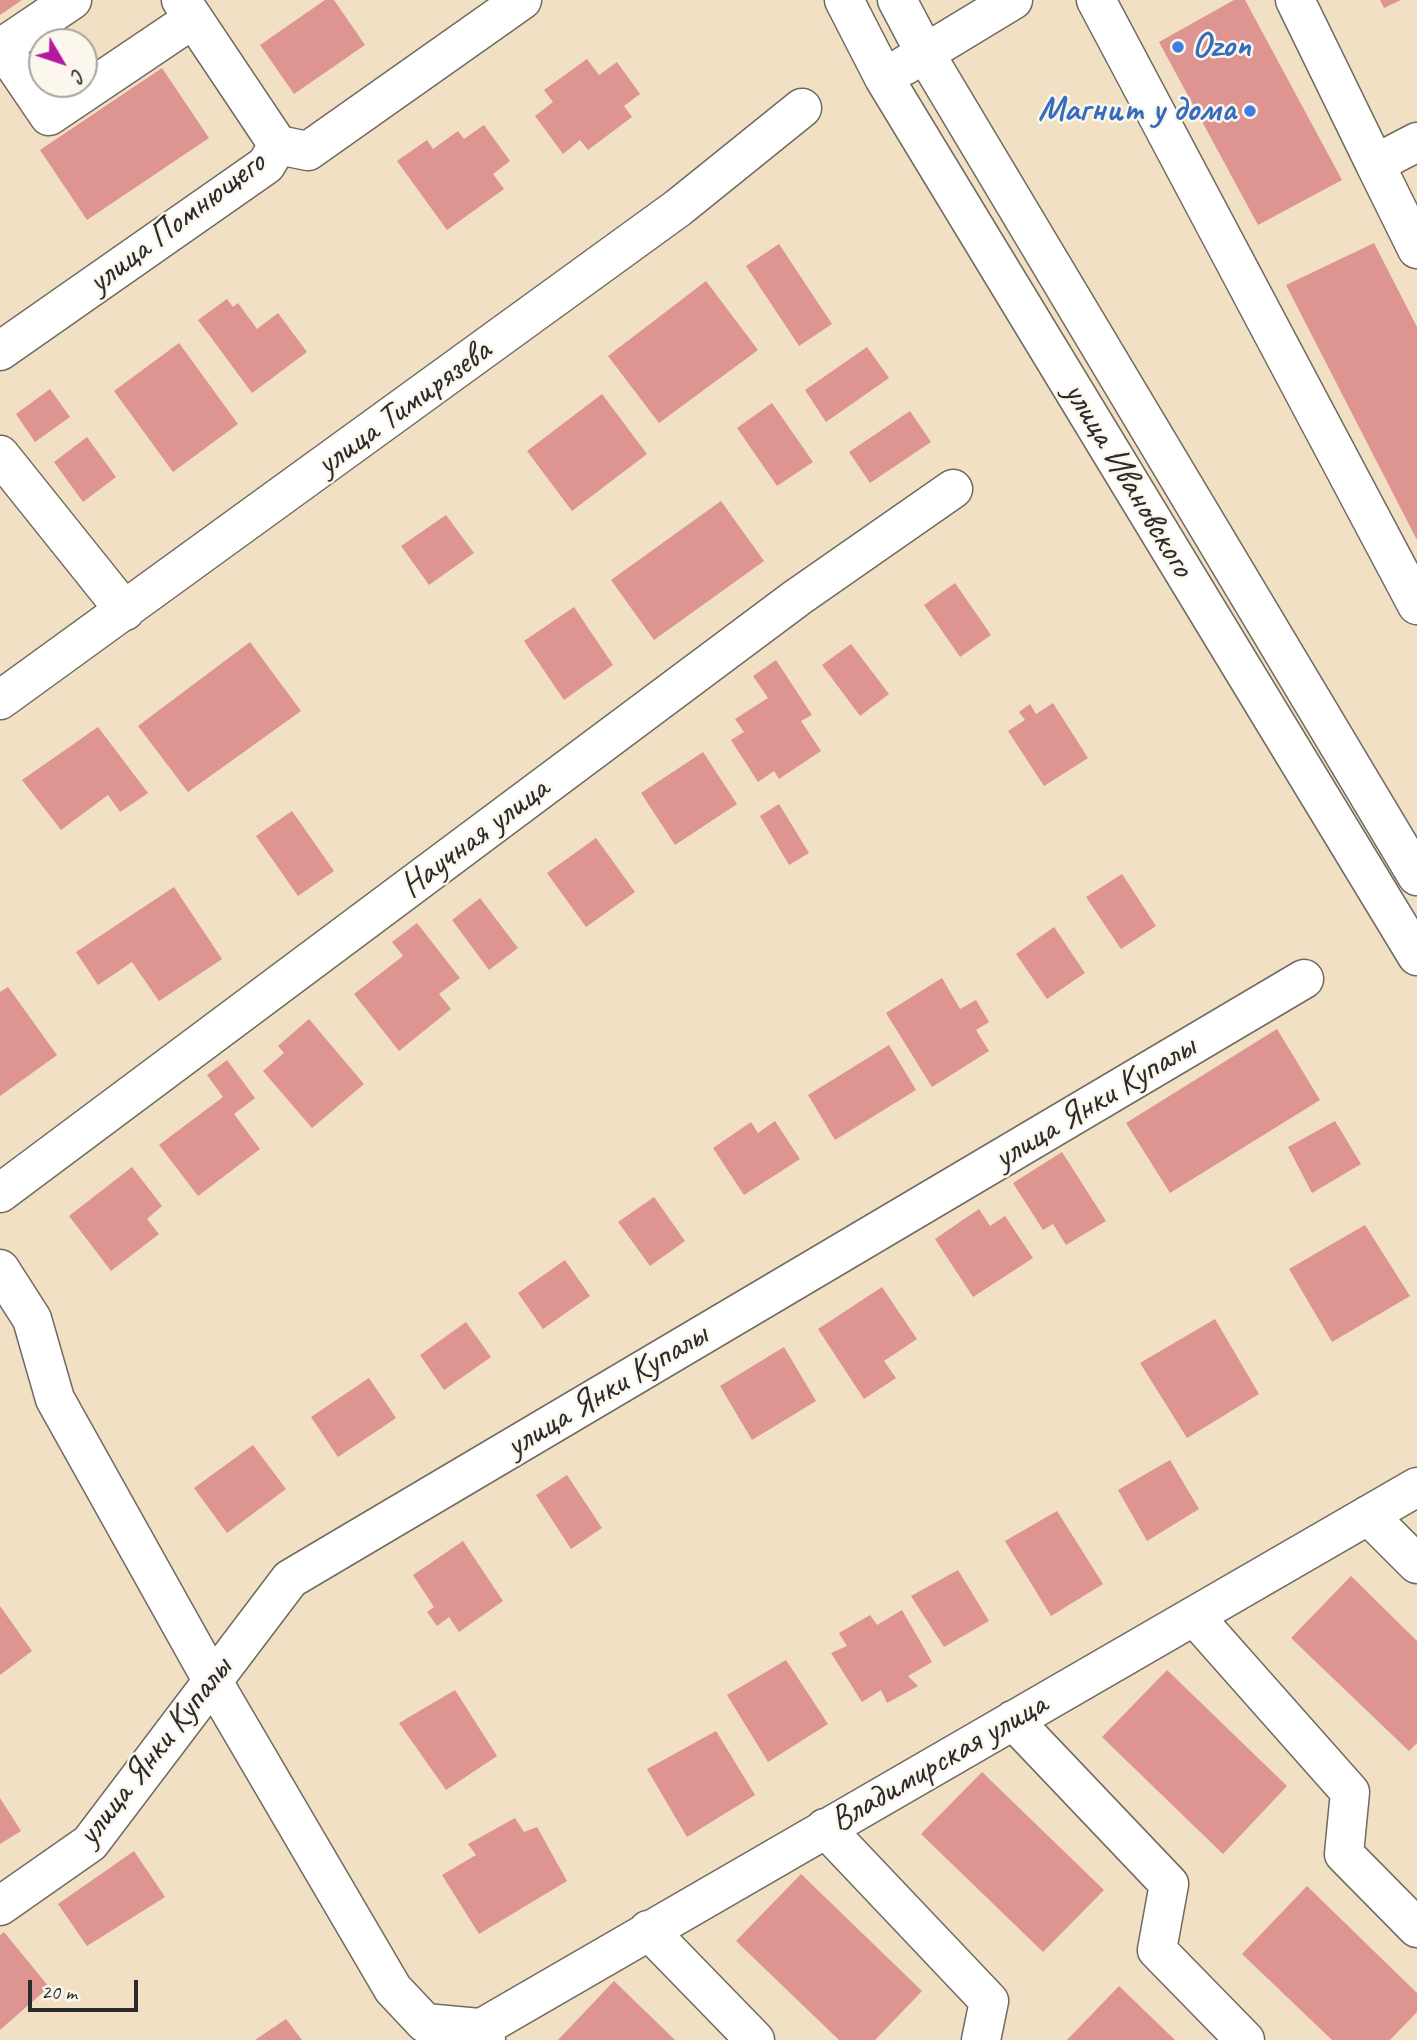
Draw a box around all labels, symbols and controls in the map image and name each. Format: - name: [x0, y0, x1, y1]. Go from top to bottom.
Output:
- place label: Ozon: [1192, 26, 1250, 68]
- north arrow: [28, 28, 98, 98]
- marker: Ozon: [1170, 39, 1186, 55]
- text: С: [65, 64, 90, 86]
- place label: Магнит у дома: [1038, 90, 1236, 132]
- marker: Магнит у дома: [1242, 103, 1258, 119]
- street label: улица Помнющего: [80, 143, 274, 303]
- street label: улица Тимирязева: [308, 330, 500, 486]
- street label: улица Ивановского: [1053, 375, 1203, 585]
- street label: Научная улица: [392, 768, 558, 908]
- street label: улица Янки Купалы: [986, 1026, 1204, 1180]
- street label: улица Янки Купалы: [498, 1314, 716, 1468]
- street label: улица Янки Купалы: [68, 1649, 242, 1855]
- street label: Владимирская улица: [823, 1684, 1055, 1842]
- scale bar: [32, 1966, 142, 2010]
- text: 20 m: [41, 1979, 77, 2005]

